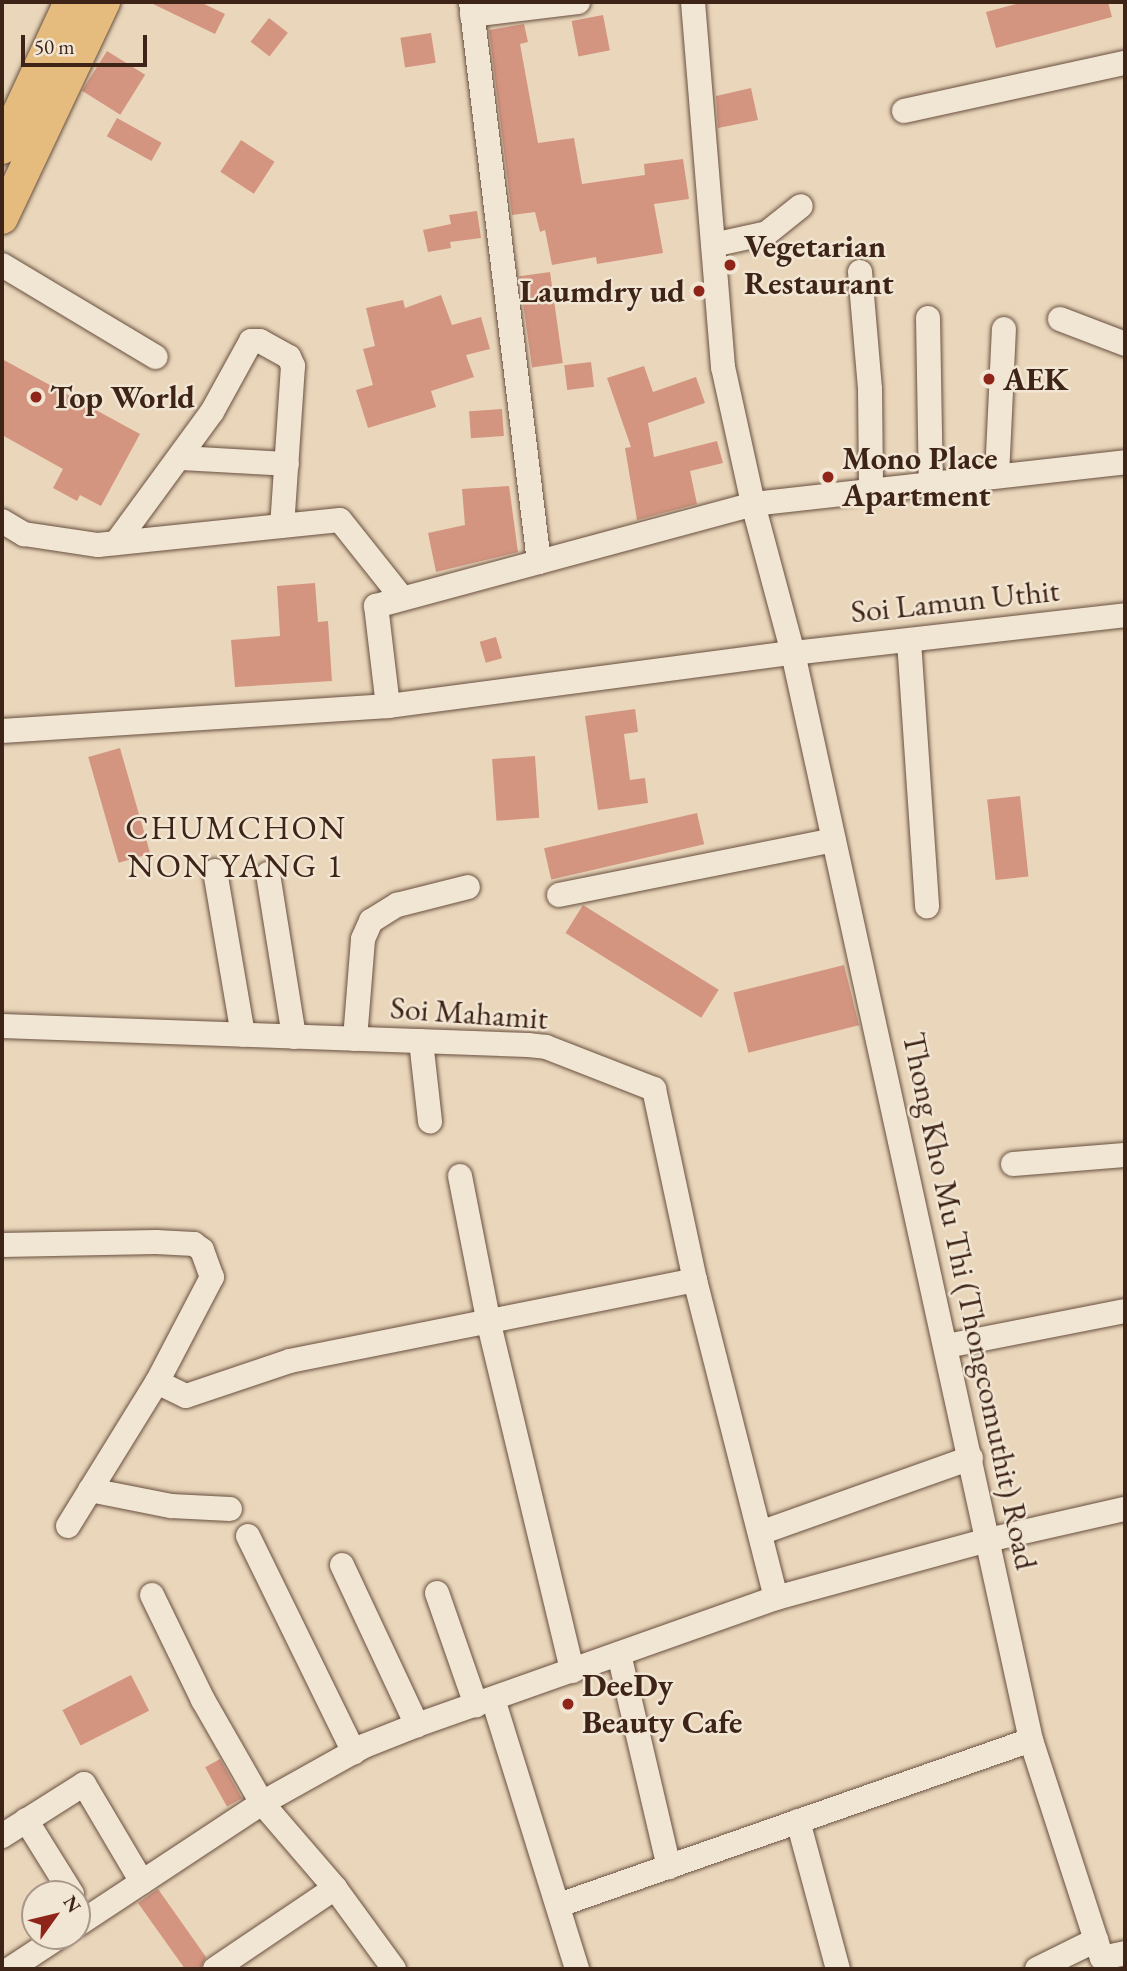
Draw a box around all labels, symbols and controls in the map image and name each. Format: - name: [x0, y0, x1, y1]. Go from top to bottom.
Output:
- scale bar: [24, 21, 150, 65]
- text: 50 m: [34, 33, 75, 60]
- place label: Vegetarian Restaurant: [744, 228, 894, 303]
- marker: Vegetarian Restaurant: [722, 257, 738, 273]
- place label: Laumdry ud: [520, 272, 685, 310]
- marker: Laumdry ud: [691, 283, 707, 299]
- place label: AEK: [1003, 360, 1068, 398]
- marker: AEK: [981, 371, 997, 387]
- place label: Top World: [50, 378, 195, 416]
- marker: Top World: [28, 389, 44, 405]
- place label: Mono Place Apartment: [842, 440, 998, 515]
- marker: Mono Place Apartment: [820, 469, 836, 485]
- street label: Soi Lamun Uthit: [849, 571, 1061, 631]
- district label: CHUMCHON NON YANG 1: [126, 808, 346, 886]
- street label: Soi Mahamit: [389, 988, 549, 1038]
- street label: Thong Kho Mu Thi (Thongcomuthit) Road: [894, 1029, 1046, 1573]
- place label: DeeDy Beauty Cafe: [582, 1667, 742, 1742]
- marker: DeeDy Beauty Cafe: [560, 1696, 576, 1712]
- north arrow: [21, 1880, 91, 1950]
- text: N: [58, 1891, 87, 1917]

